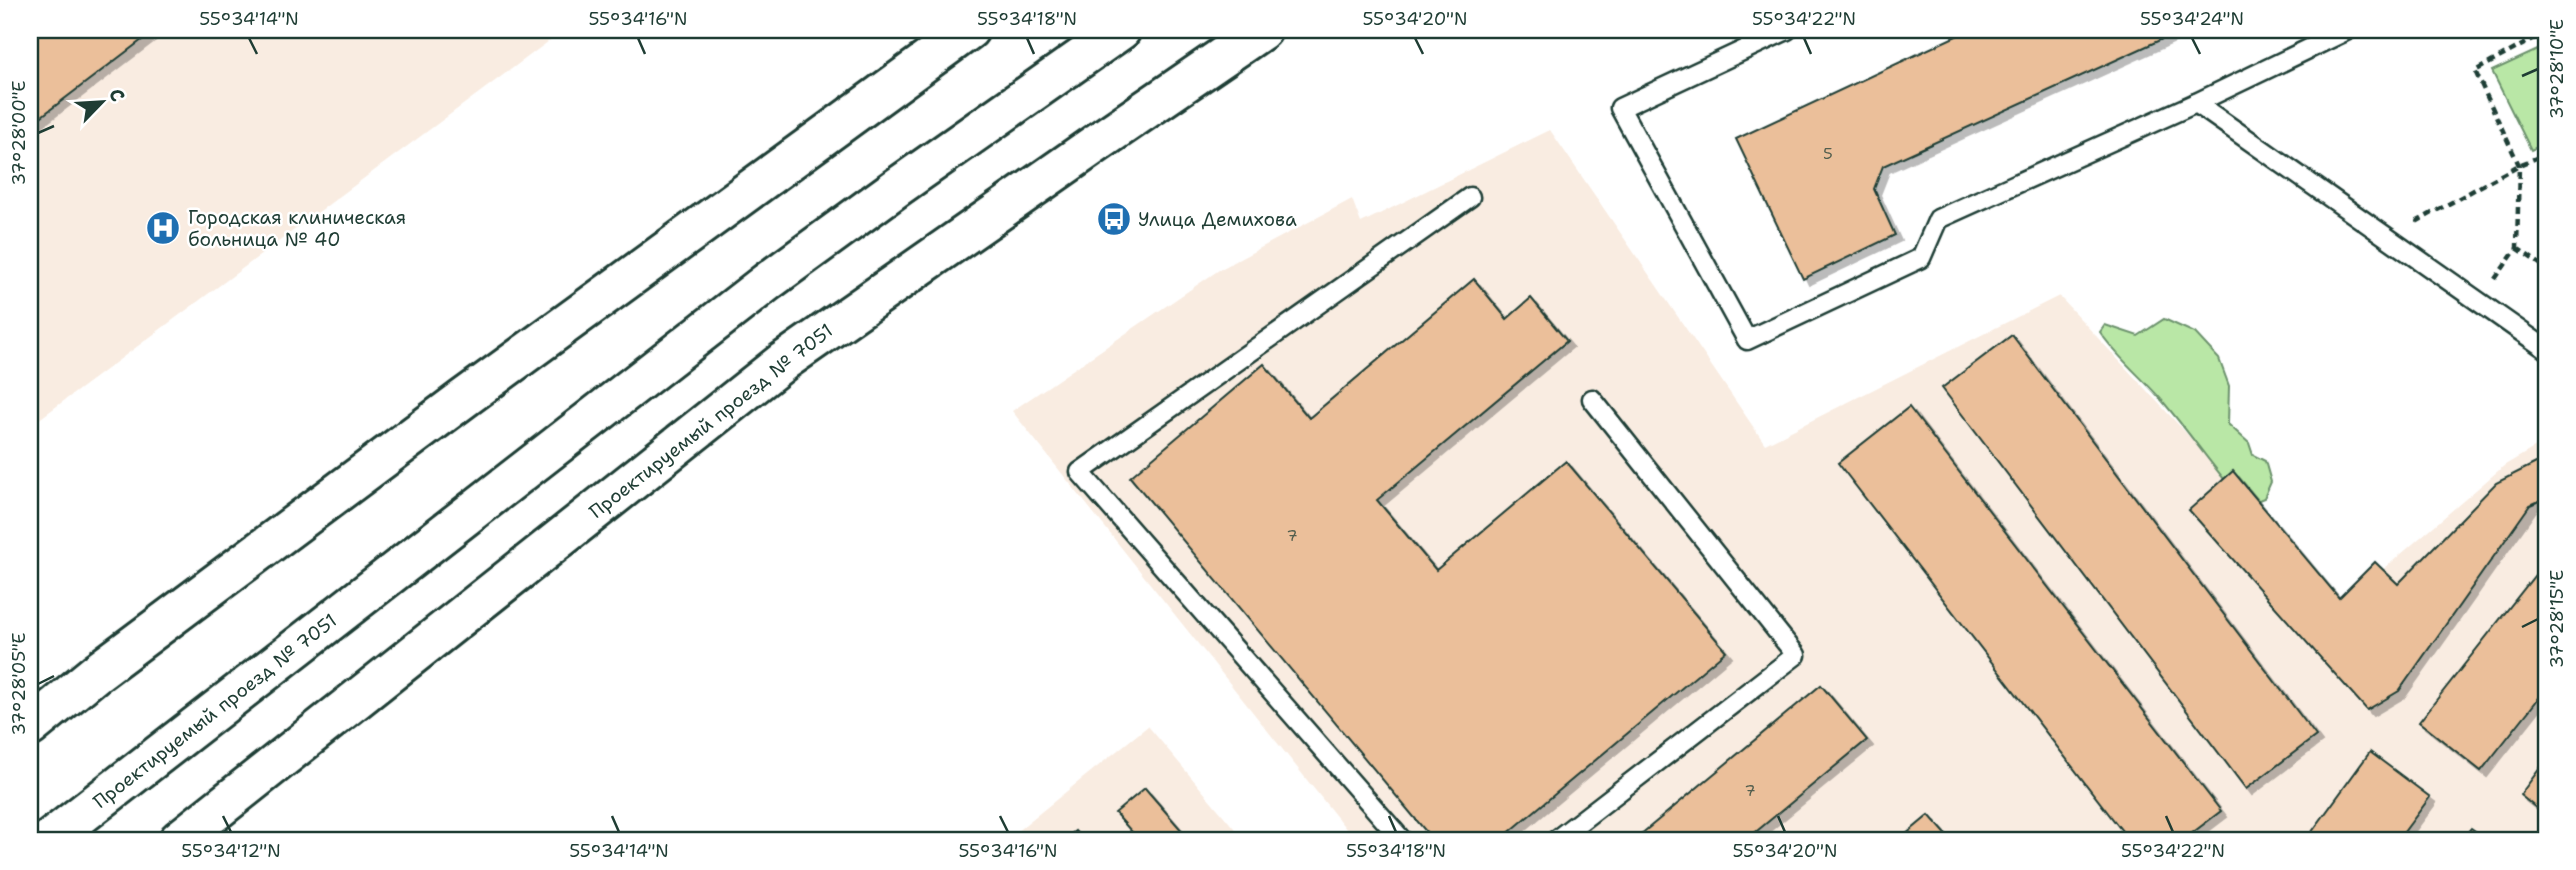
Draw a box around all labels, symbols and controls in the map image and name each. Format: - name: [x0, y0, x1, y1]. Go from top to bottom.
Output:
- text: 55°34'14"N: [199, 7, 299, 31]
- text: 55°34'16"N: [589, 7, 687, 31]
- text: 55°34'18"N: [977, 7, 1077, 31]
- text: 55°34'20"N: [1363, 7, 1467, 31]
- text: 55°34'22"N: [1752, 7, 1856, 31]
- text: 55°34'24"N: [2140, 7, 2244, 31]
- text: 37°28'10"E: [2545, 19, 2569, 119]
- north arrow: [66, 66, 136, 136]
- text: 37°28'00"E: [7, 80, 31, 186]
- text: С: [103, 84, 131, 106]
- house number: 5: [1823, 143, 1833, 164]
- bus stop icon: Улица Демихова: [1095, 200, 1133, 238]
- place label: Городская клиническая больница № 40: [188, 205, 406, 252]
- place label: Улица Демихова: [1138, 207, 1297, 232]
- hospital icon: Городская клиническая больница № 40: [144, 209, 182, 247]
- street label: Проектируемый проезд № 7051: [584, 318, 838, 524]
- house number: 7: [1286, 525, 1298, 546]
- text: 37°28'15"E: [2545, 570, 2569, 668]
- street label: Проектируемый проезд № 7051: [88, 608, 342, 814]
- text: 37°28'05"E: [7, 632, 31, 736]
- house number: 7: [1744, 780, 1756, 801]
- text: 55°34'12"N: [181, 839, 281, 863]
- text: 55°34'14"N: [569, 839, 669, 863]
- text: 55°34'16"N: [959, 839, 1057, 863]
- text: 55°34'18"N: [1346, 839, 1446, 863]
- text: 55°34'20"N: [1733, 839, 1837, 863]
- text: 55°34'22"N: [2121, 839, 2225, 863]

